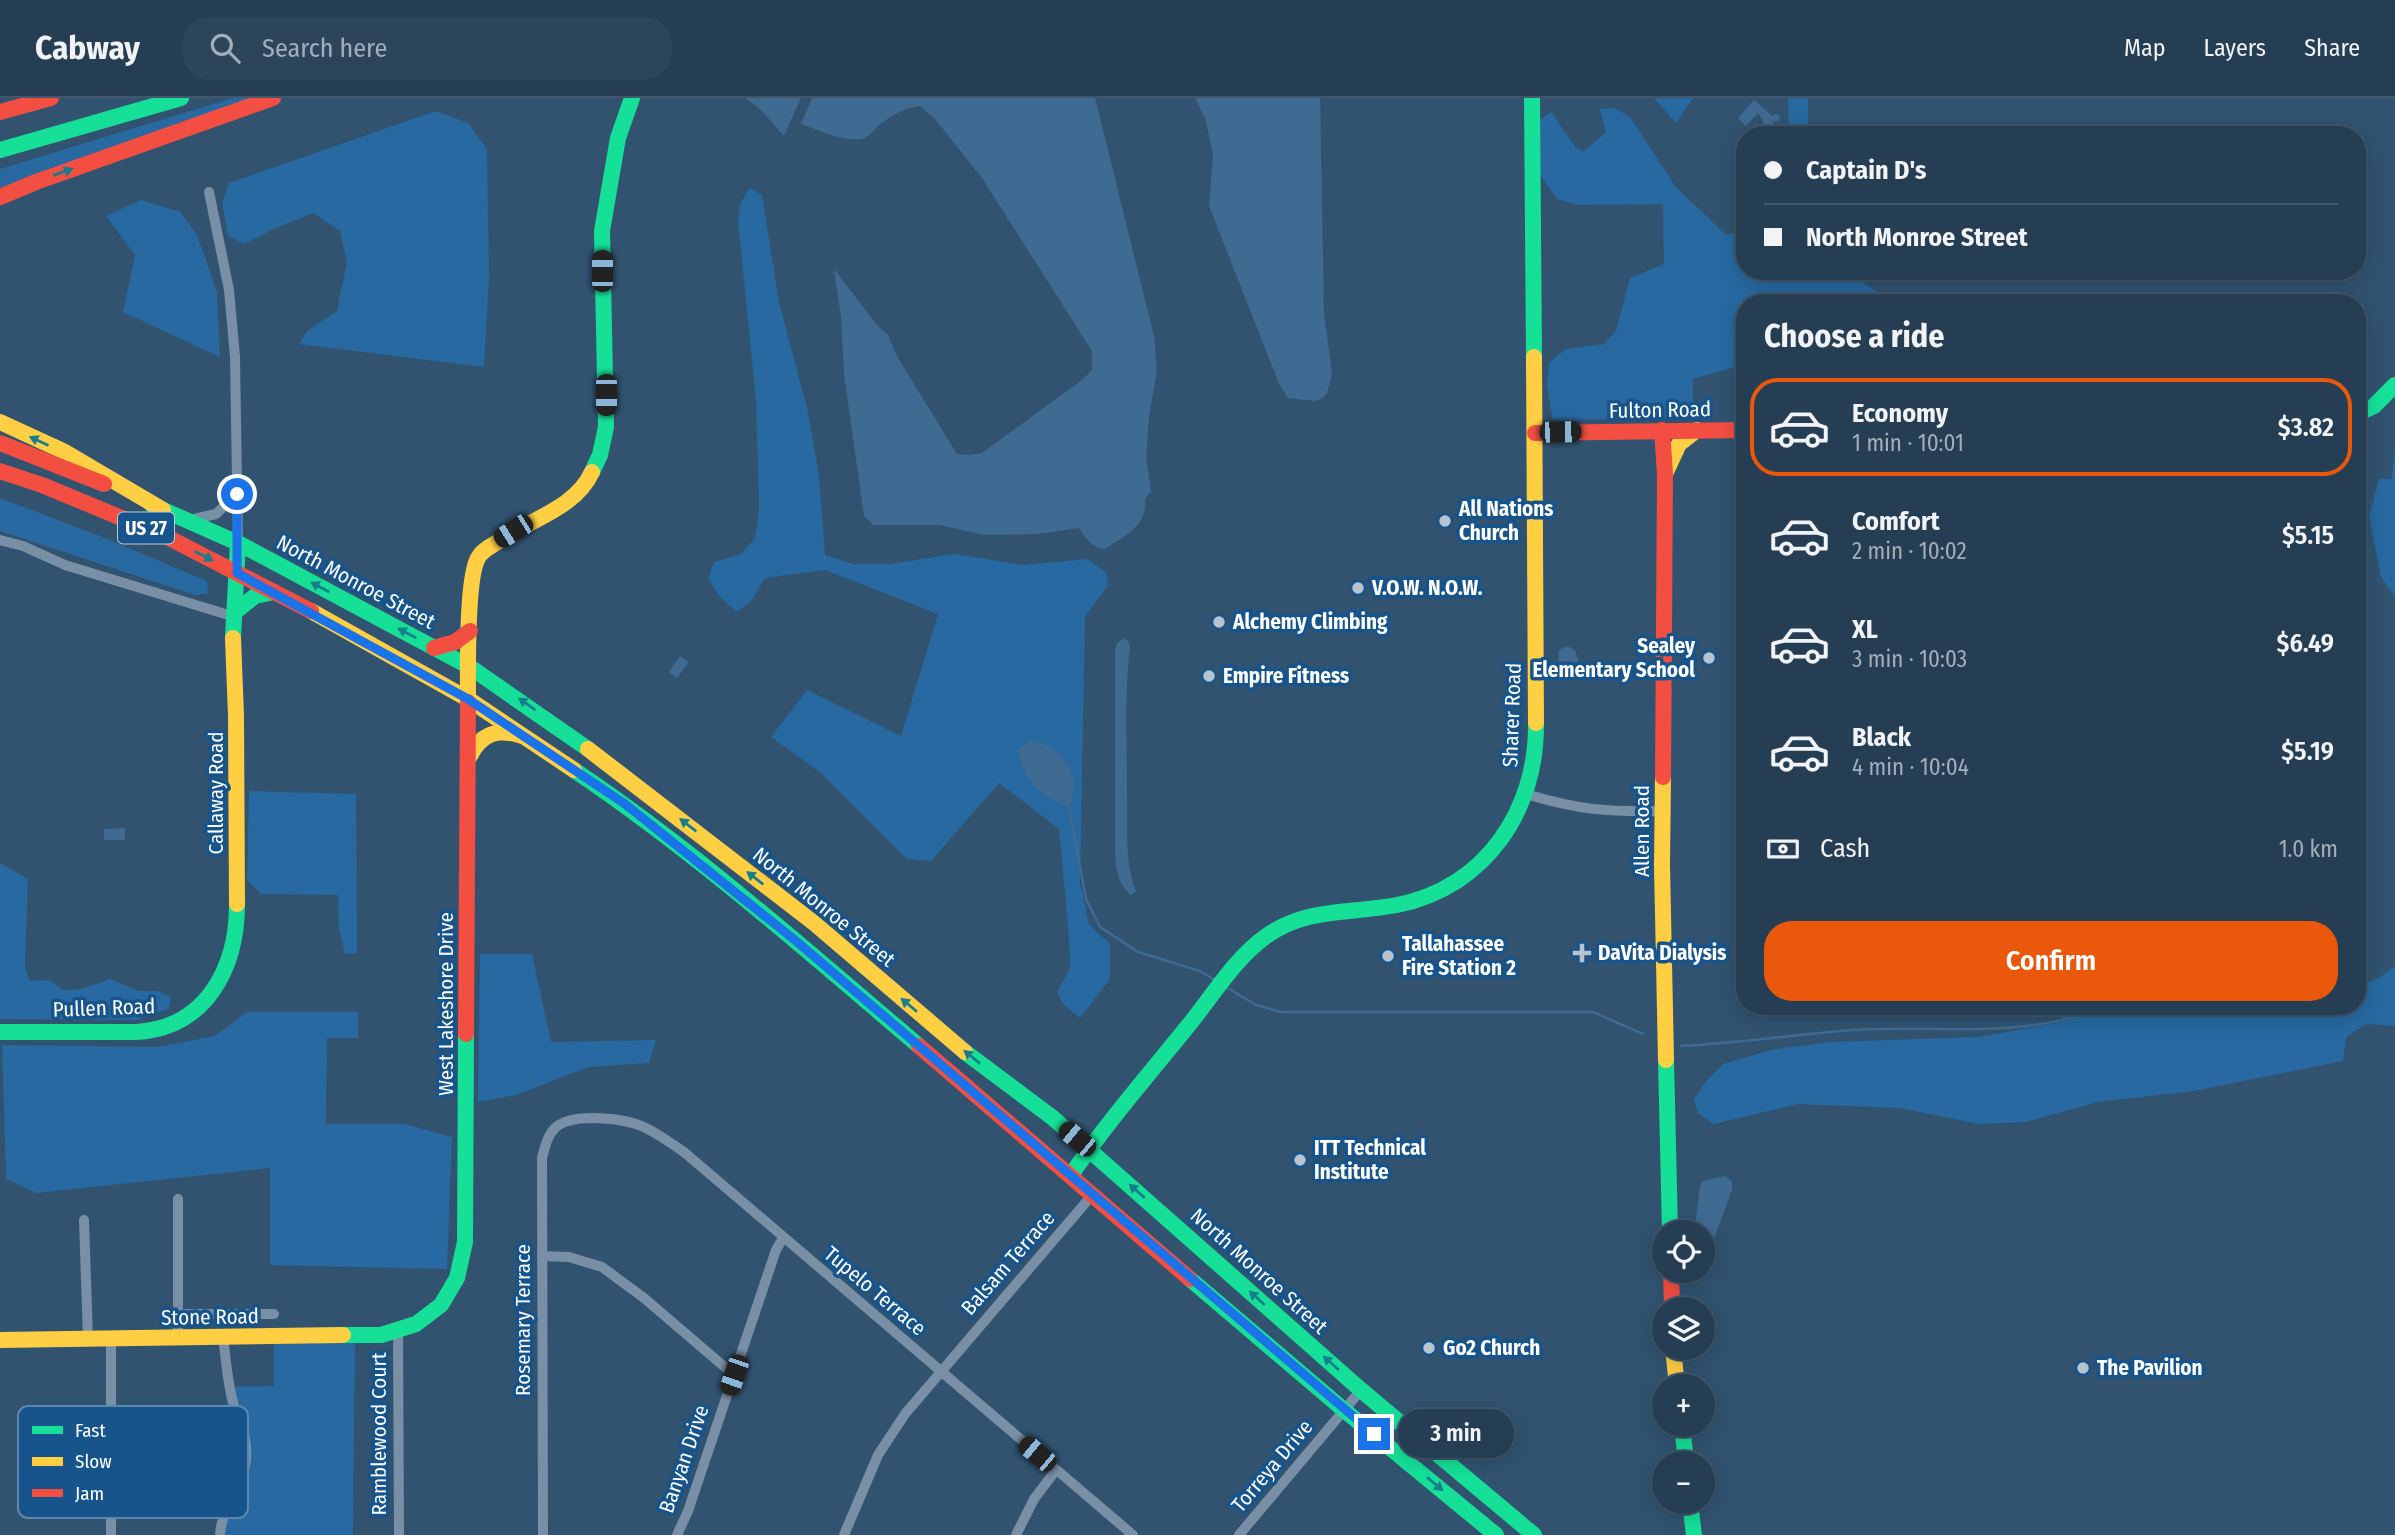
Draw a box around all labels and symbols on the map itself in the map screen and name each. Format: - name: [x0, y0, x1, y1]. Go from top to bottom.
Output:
- one-way arrow: [53, 166, 74, 177]
- car: [592, 250, 613, 292]
- car: [596, 374, 617, 416]
- street label: Fulton Road: [1609, 396, 1711, 424]
- car: [1539, 421, 1582, 443]
- one-way arrow: [29, 435, 49, 446]
- route start: [221, 478, 253, 510]
- place label: All Nations Church: [1458, 496, 1554, 546]
- car: [490, 511, 537, 551]
- road number: US 27: [118, 512, 174, 544]
- marker: All Nations Church: [1437, 513, 1453, 529]
- street label: North Monroe Street: [272, 529, 440, 635]
- one-way arrow: [194, 550, 214, 562]
- place label: V.O.W. N.O.W.: [1371, 575, 1483, 601]
- marker: V.O.W. N.O.W.: [1350, 580, 1366, 596]
- one-way arrow: [311, 581, 330, 593]
- place label: Alchemy Climbing: [1232, 609, 1388, 635]
- marker: Alchemy Climbing: [1211, 614, 1227, 630]
- one-way arrow: [397, 628, 417, 639]
- place label: Sealey Elementary School: [1532, 633, 1696, 683]
- marker: Sealey Elementary School: [1701, 650, 1717, 666]
- street label: Sharer Road: [1497, 662, 1527, 768]
- place label: Empire Fitness: [1223, 663, 1349, 689]
- marker: Empire Fitness: [1201, 668, 1217, 684]
- one-way arrow: [518, 697, 536, 711]
- street label: Callaway Road: [203, 732, 229, 855]
- street label: Allen Road: [1629, 785, 1655, 877]
- one-way arrow: [680, 818, 698, 833]
- street label: North Monroe Street: [748, 842, 901, 972]
- one-way arrow: [746, 871, 764, 885]
- street label: West Lakeshore Drive: [433, 912, 459, 1096]
- place label: Tallahassee Fire Station 2: [1402, 931, 1516, 981]
- place label: DaVita Dialysis: [1598, 940, 1727, 966]
- marker: DaVita Dialysis: [1572, 943, 1592, 963]
- marker: Tallahassee Fire Station 2: [1380, 948, 1396, 964]
- street label: Pullen Road: [52, 993, 156, 1023]
- one-way arrow: [900, 997, 918, 1012]
- one-way arrow: [963, 1050, 980, 1065]
- car: [1055, 1117, 1100, 1161]
- place label: ITT Technical Institute: [1314, 1135, 1426, 1185]
- marker: ITT Technical Institute: [1292, 1152, 1308, 1168]
- one-way arrow: [1128, 1183, 1146, 1199]
- street label: North Monroe Street: [1185, 1203, 1333, 1340]
- street label: Balsam Terrace: [956, 1206, 1060, 1320]
- street label: Tupelo Terrace: [819, 1241, 931, 1341]
- street label: Rosemary Terrace: [510, 1244, 536, 1396]
- one-way arrow: [1249, 1290, 1266, 1306]
- street label: Stone Road: [161, 1303, 259, 1331]
- place label: Go2 Church: [1443, 1335, 1540, 1361]
- marker: Go2 Church: [1421, 1340, 1437, 1356]
- street label: Ramblewood Court: [366, 1352, 392, 1516]
- car: [718, 1352, 751, 1398]
- place label: The Pavilion: [2097, 1355, 2203, 1381]
- one-way arrow: [1323, 1356, 1340, 1371]
- marker: The Pavilion: [2075, 1360, 2091, 1376]
- street label: Banyan Drive: [653, 1402, 715, 1516]
- legend: [18, 1406, 248, 1518]
- callout: 3 min: [1398, 1410, 1514, 1458]
- street label: Torreya Drive: [1226, 1414, 1318, 1518]
- route end: [1358, 1418, 1390, 1450]
- text: Fast: [75, 1419, 106, 1442]
- car: [1015, 1432, 1060, 1476]
- text: Slow: [75, 1450, 112, 1473]
- one-way arrow: [1427, 1476, 1444, 1491]
- text: Jam: [75, 1482, 104, 1505]

